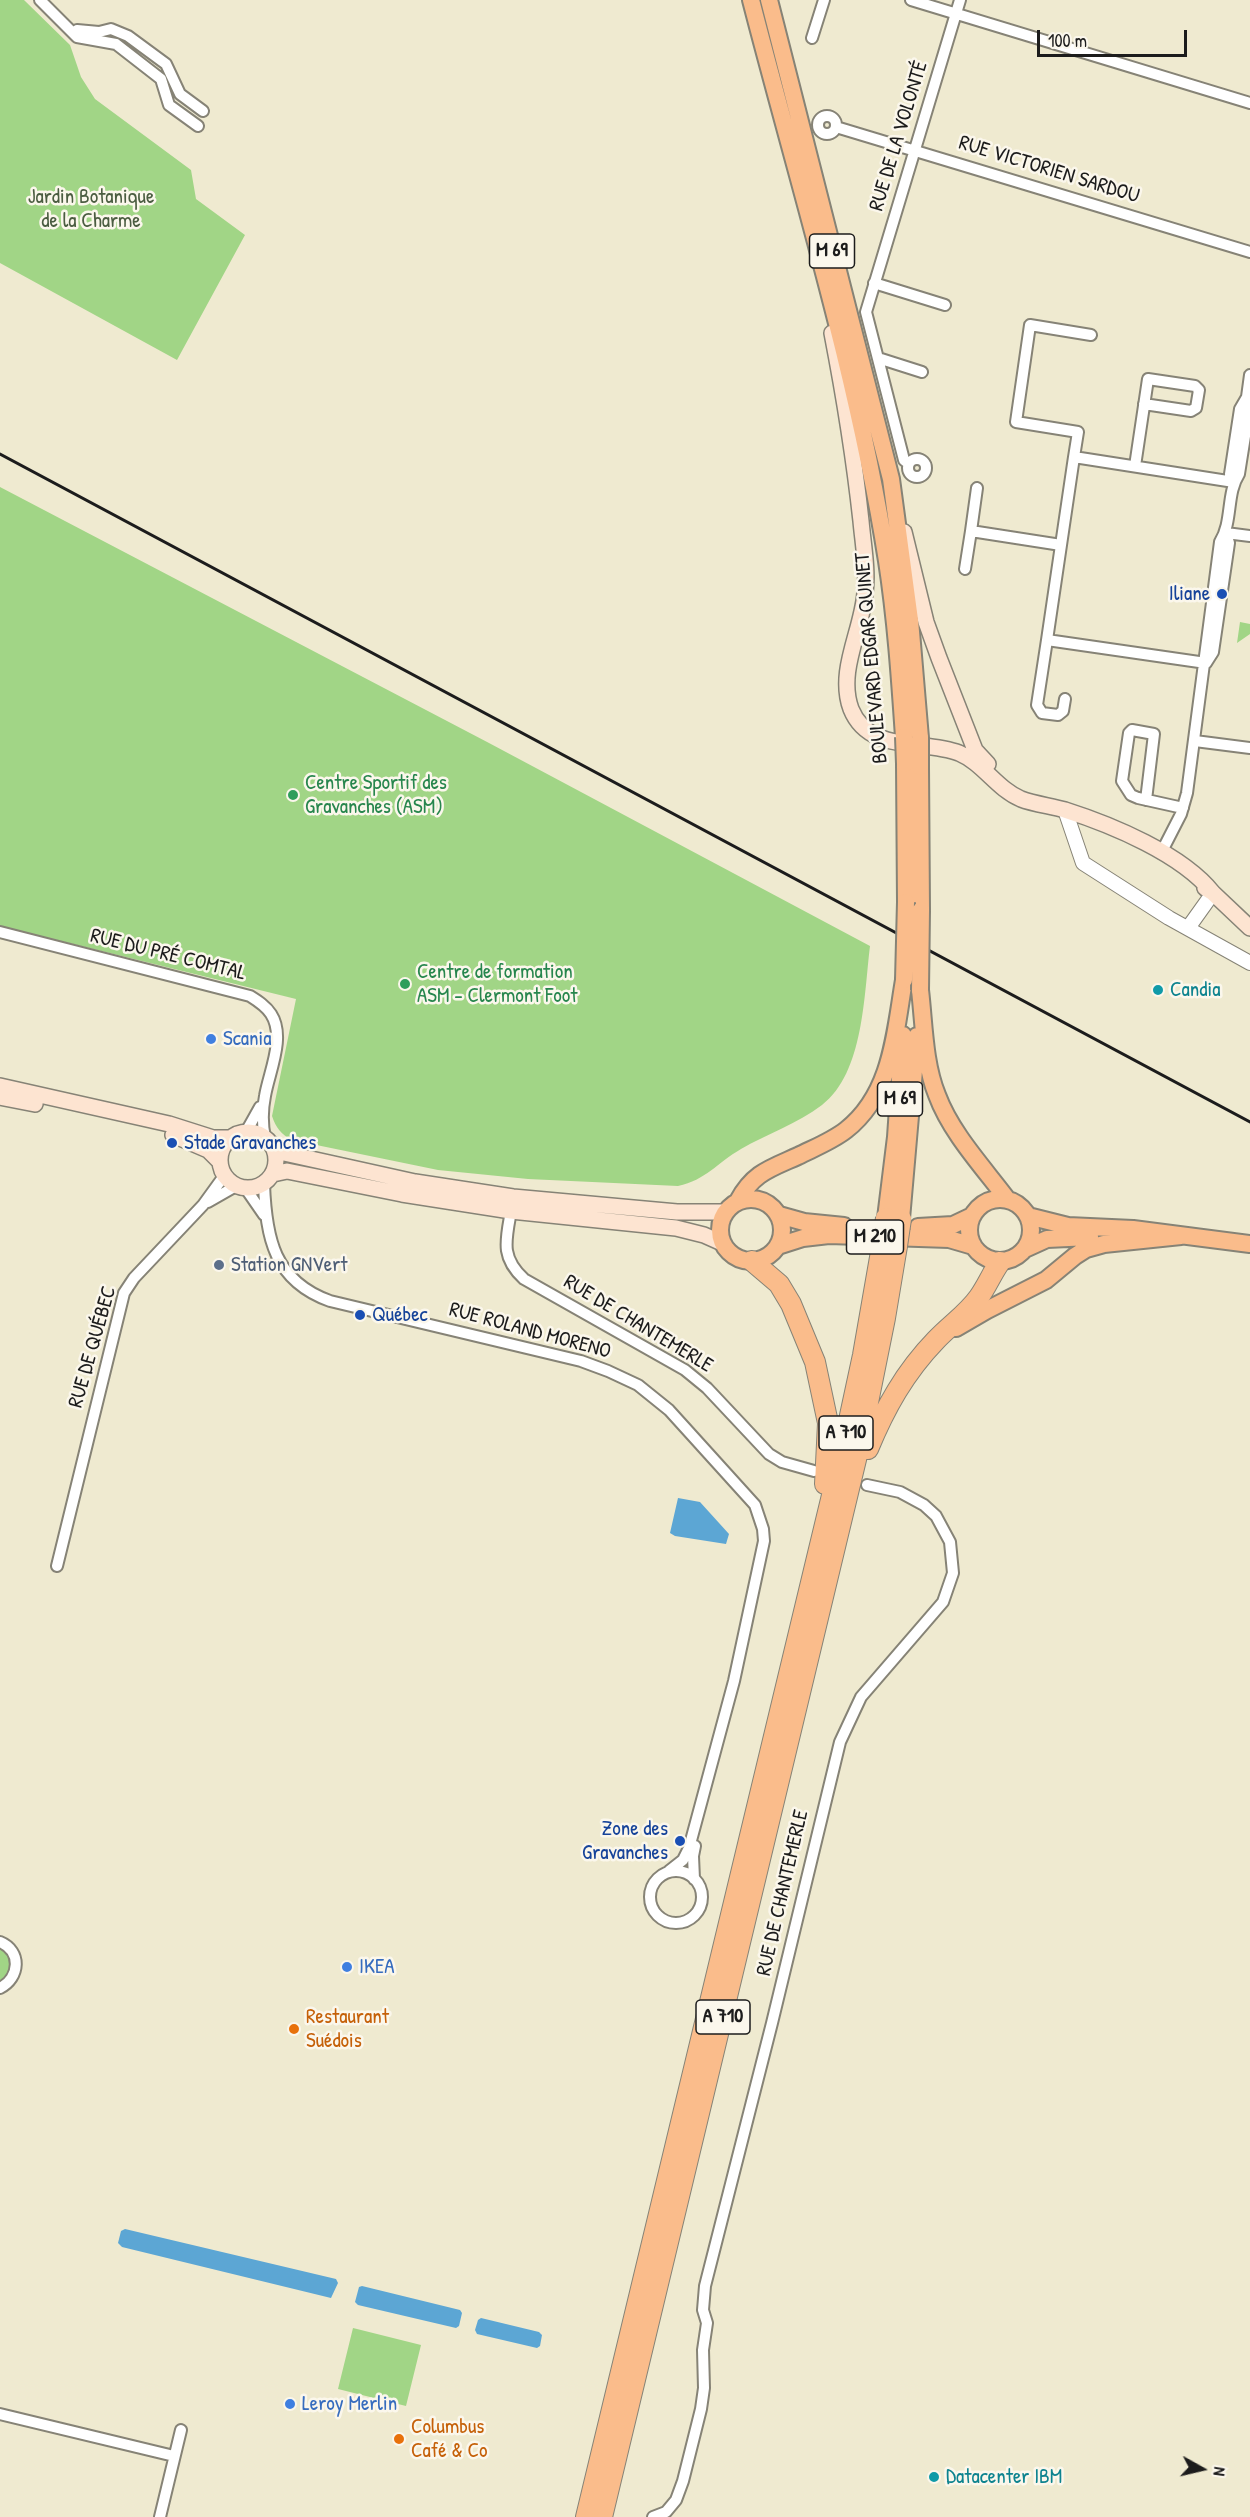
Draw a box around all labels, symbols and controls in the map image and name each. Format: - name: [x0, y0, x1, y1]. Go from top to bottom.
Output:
- scale bar: [1040, 18, 1190, 56]
- text: 100 m: [1048, 28, 1087, 53]
- street label: RUE DE LA VOLONTÉ: [864, 58, 934, 214]
- street label: RUE VICTORIEN SARDOU: [956, 131, 1142, 209]
- park label: Jardin Botanique de la Charme: [28, 184, 154, 234]
- road number: M 69: [810, 234, 854, 268]
- street label: BOULEVARD EDGAR QUINET: [850, 551, 894, 765]
- place label: Iliane: [1169, 581, 1210, 607]
- marker: Iliane: [1215, 587, 1229, 601]
- place label: Centre Sportif des Gravanches (ASM): [305, 770, 447, 820]
- marker: Centre Sportif des Gravanches (ASM): [286, 788, 300, 802]
- street label: RUE DU PRÉ COMTAL: [88, 924, 248, 986]
- place label: Centre de formation ASM - Clermont Foot: [417, 959, 577, 1009]
- marker: Centre de formation ASM - Clermont Foot: [398, 977, 412, 991]
- place label: Candia: [1170, 977, 1220, 1003]
- marker: Candia: [1151, 983, 1165, 997]
- place label: Scania: [223, 1026, 271, 1052]
- marker: Scania: [204, 1032, 218, 1046]
- road number: M 69: [878, 1082, 922, 1116]
- place label: Stade Gravanches: [184, 1130, 316, 1156]
- marker: Stade Gravanches: [165, 1136, 179, 1150]
- road number: M 210: [846, 1220, 904, 1254]
- place label: Station GNVert: [231, 1252, 348, 1278]
- marker: Station GNVert: [212, 1258, 226, 1272]
- street label: RUE DE CHANTEMERLE: [559, 1270, 717, 1378]
- street label: RUE DE QUÉBEC: [64, 1283, 122, 1411]
- street label: RUE ROLAND MORENO: [446, 1297, 614, 1365]
- place label: Québec: [372, 1302, 428, 1328]
- marker: Québec: [353, 1308, 367, 1322]
- road number: A 710: [819, 1416, 873, 1450]
- street label: RUE DE CHANTEMERLE: [752, 1808, 814, 1978]
- place label: Zone des Gravanches: [582, 1816, 668, 1866]
- marker: Zone des Gravanches: [673, 1834, 687, 1848]
- place label: IKEA: [359, 1954, 394, 1980]
- marker: IKEA: [340, 1960, 354, 1974]
- road number: A 710: [696, 2000, 750, 2034]
- place label: Restaurant Suédois: [306, 2004, 389, 2054]
- marker: Restaurant Suédois: [287, 2022, 301, 2036]
- place label: Leroy Merlin: [302, 2391, 397, 2417]
- marker: Leroy Merlin: [283, 2397, 297, 2411]
- place label: Columbus Café & Co: [411, 2414, 487, 2464]
- marker: Columbus Café & Co: [392, 2432, 406, 2446]
- north arrow: [1172, 2439, 1232, 2499]
- place label: Datacenter IBM: [946, 2464, 1062, 2490]
- text: N: [1208, 2466, 1231, 2477]
- marker: Datacenter IBM: [927, 2470, 941, 2484]

